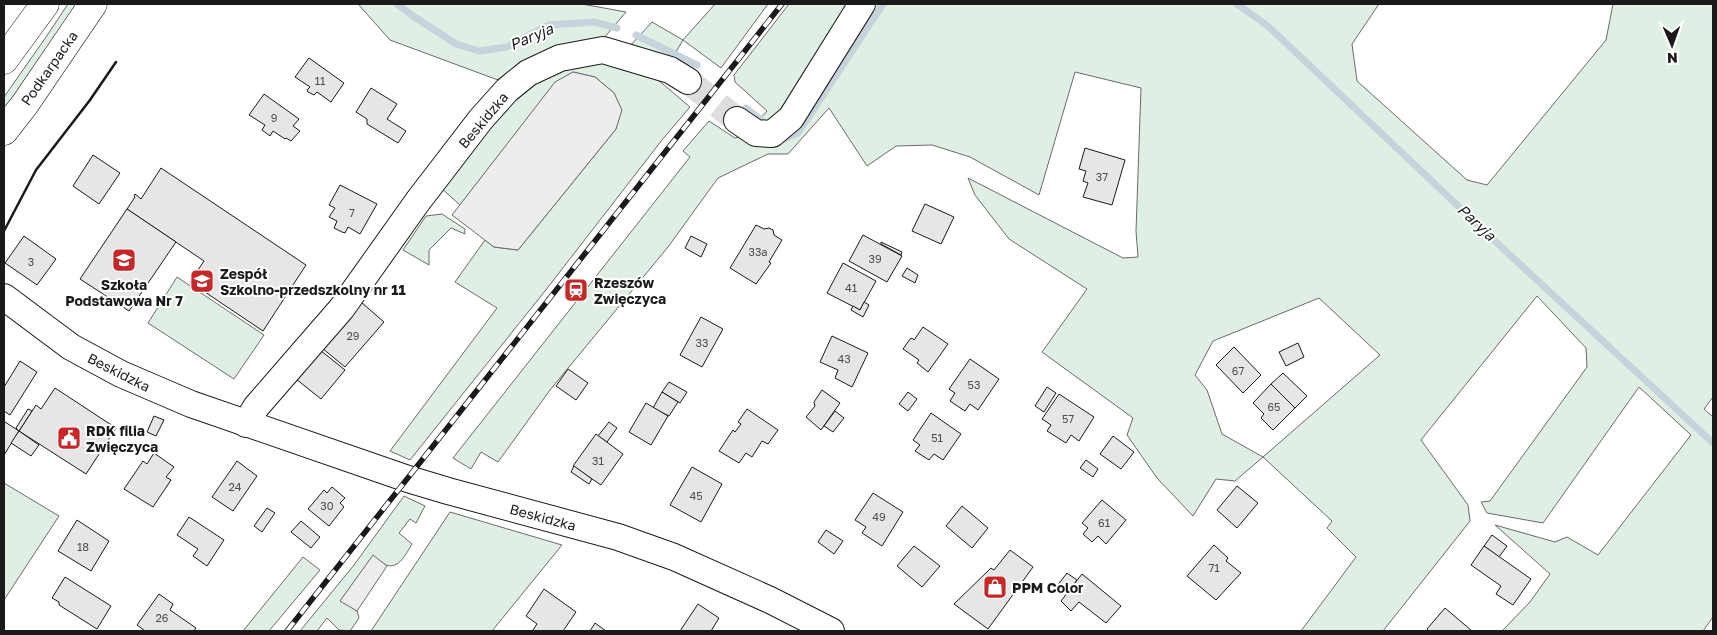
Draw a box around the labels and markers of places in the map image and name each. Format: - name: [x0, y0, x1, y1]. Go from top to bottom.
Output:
- school or university icon: Szkoła Podstawowa Nr 7: [111, 247, 137, 273]
- place label: Zespół Szkolno-przedszkolny nr 11: [220, 265, 406, 298]
- school or university icon: Zespół Szkolno-przedszkolny nr 11: [189, 268, 215, 294]
- place label: Rzeszów Zwięczyca: [594, 274, 666, 307]
- place label: Szkoła Podstawowa Nr 7: [65, 276, 183, 309]
- station icon: Rzeszów Zwięczyca: [563, 277, 589, 303]
- place label: RDK filia Zwięczyca: [86, 422, 158, 455]
- public building icon: RDK filia Zwięczyca: [56, 425, 82, 451]
- shop icon: PPM Color: [982, 574, 1008, 600]
- place label: PPM Color: [1012, 579, 1084, 596]

